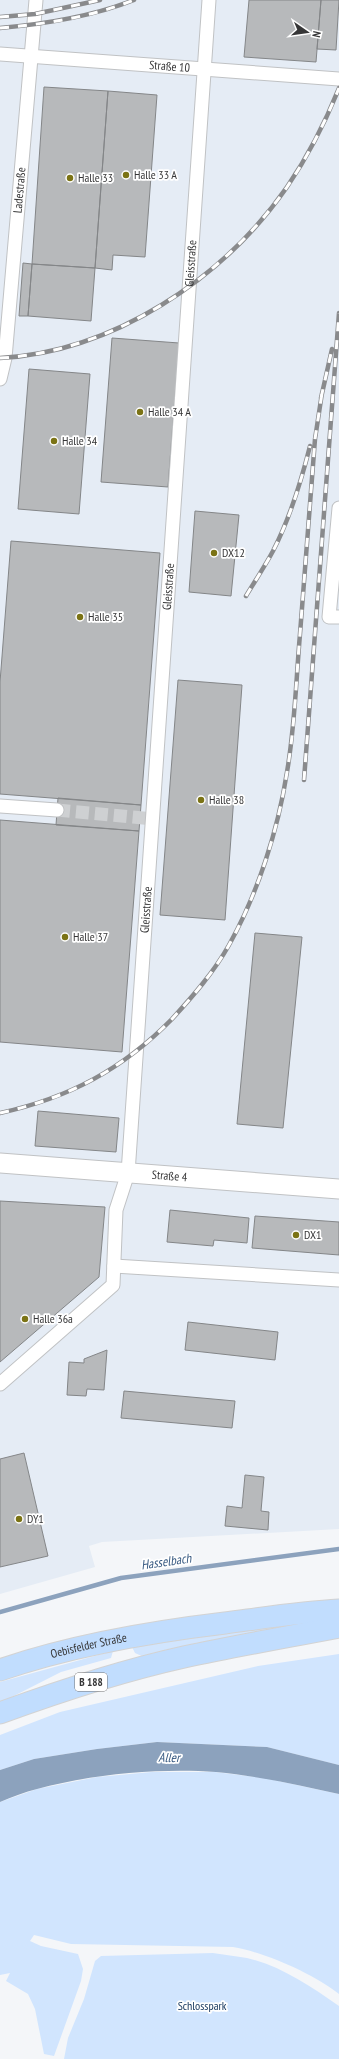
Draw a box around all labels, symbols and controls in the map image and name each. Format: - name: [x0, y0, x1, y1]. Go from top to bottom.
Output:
- north arrow: [287, 12, 327, 52]
- text: N: [309, 30, 324, 39]
- street label: Straße 10: [149, 57, 190, 75]
- street label: Ladestraße: [10, 167, 28, 214]
- place label: Halle 33 A: [134, 167, 177, 182]
- place label: Halle 33: [78, 170, 113, 185]
- marker: Halle 33 A: [121, 170, 131, 180]
- marker: Halle 33: [65, 173, 75, 183]
- street label: Gleisstraße: [181, 240, 199, 287]
- place label: Halle 34 A: [148, 404, 191, 419]
- marker: Halle 34 A: [135, 407, 145, 417]
- place label: Halle 34: [62, 433, 98, 448]
- marker: Halle 34: [49, 436, 59, 446]
- place label: DX12: [222, 545, 245, 560]
- marker: DX12: [209, 548, 219, 558]
- street label: Gleisstraße: [159, 563, 177, 610]
- place label: Halle 35: [88, 609, 123, 624]
- marker: Halle 35: [75, 612, 85, 622]
- place label: Halle 38: [209, 792, 244, 807]
- marker: Halle 38: [196, 795, 206, 805]
- street label: Gleisstraße: [137, 886, 155, 934]
- place label: Halle 37: [73, 929, 108, 944]
- marker: Halle 37: [60, 932, 70, 942]
- street label: Straße 4: [151, 1167, 188, 1184]
- place label: DX1: [304, 1227, 321, 1242]
- marker: DX1: [291, 1230, 301, 1240]
- place label: Halle 36a: [33, 1311, 73, 1326]
- marker: Halle 36a: [20, 1314, 30, 1324]
- place label: DY1: [27, 1511, 44, 1526]
- marker: DY1: [14, 1514, 24, 1524]
- water label: Hasselbach: [140, 1549, 194, 1573]
- street label: Oebisfelder Straße: [49, 1630, 128, 1661]
- road number: B 188: [75, 1673, 107, 1691]
- water label: Aller: [158, 1749, 182, 1766]
- park label: Schlosspark: [178, 1998, 227, 2013]

